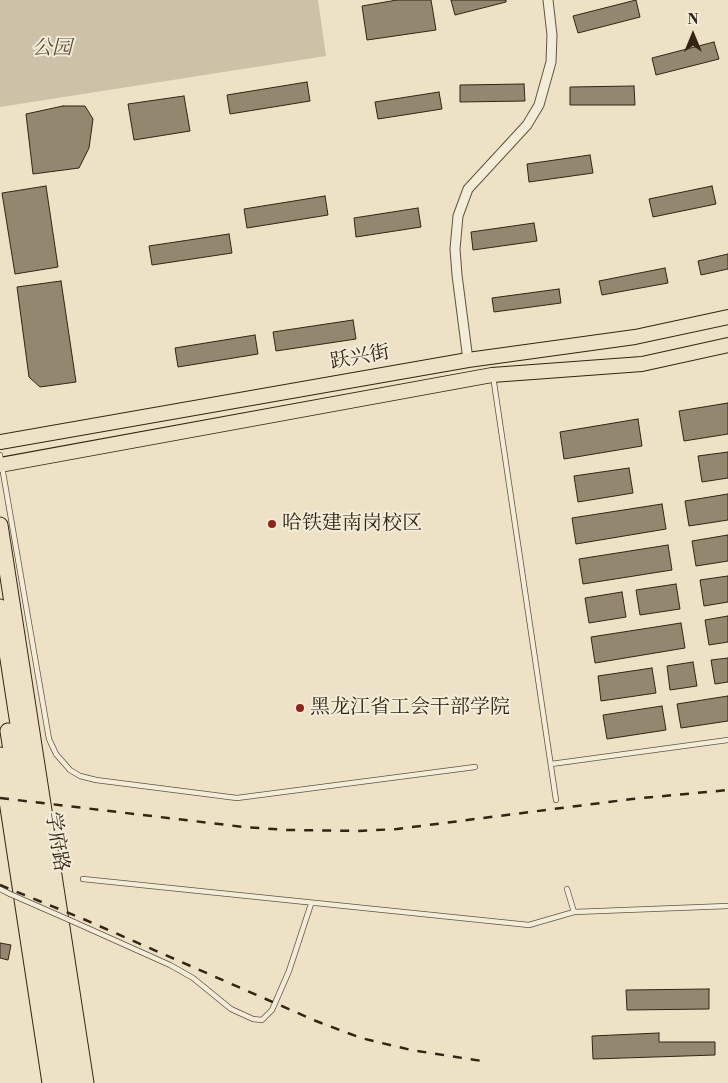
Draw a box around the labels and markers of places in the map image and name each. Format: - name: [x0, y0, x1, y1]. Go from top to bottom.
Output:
- place label: 哈铁建南岗校区: [282, 512, 422, 536]
- marker: 哈铁建南岗校区: [266, 518, 278, 530]
- place label: 黑龙江省工会干部学院: [310, 696, 510, 720]
- marker: 黑龙江省工会干部学院: [294, 702, 306, 714]

